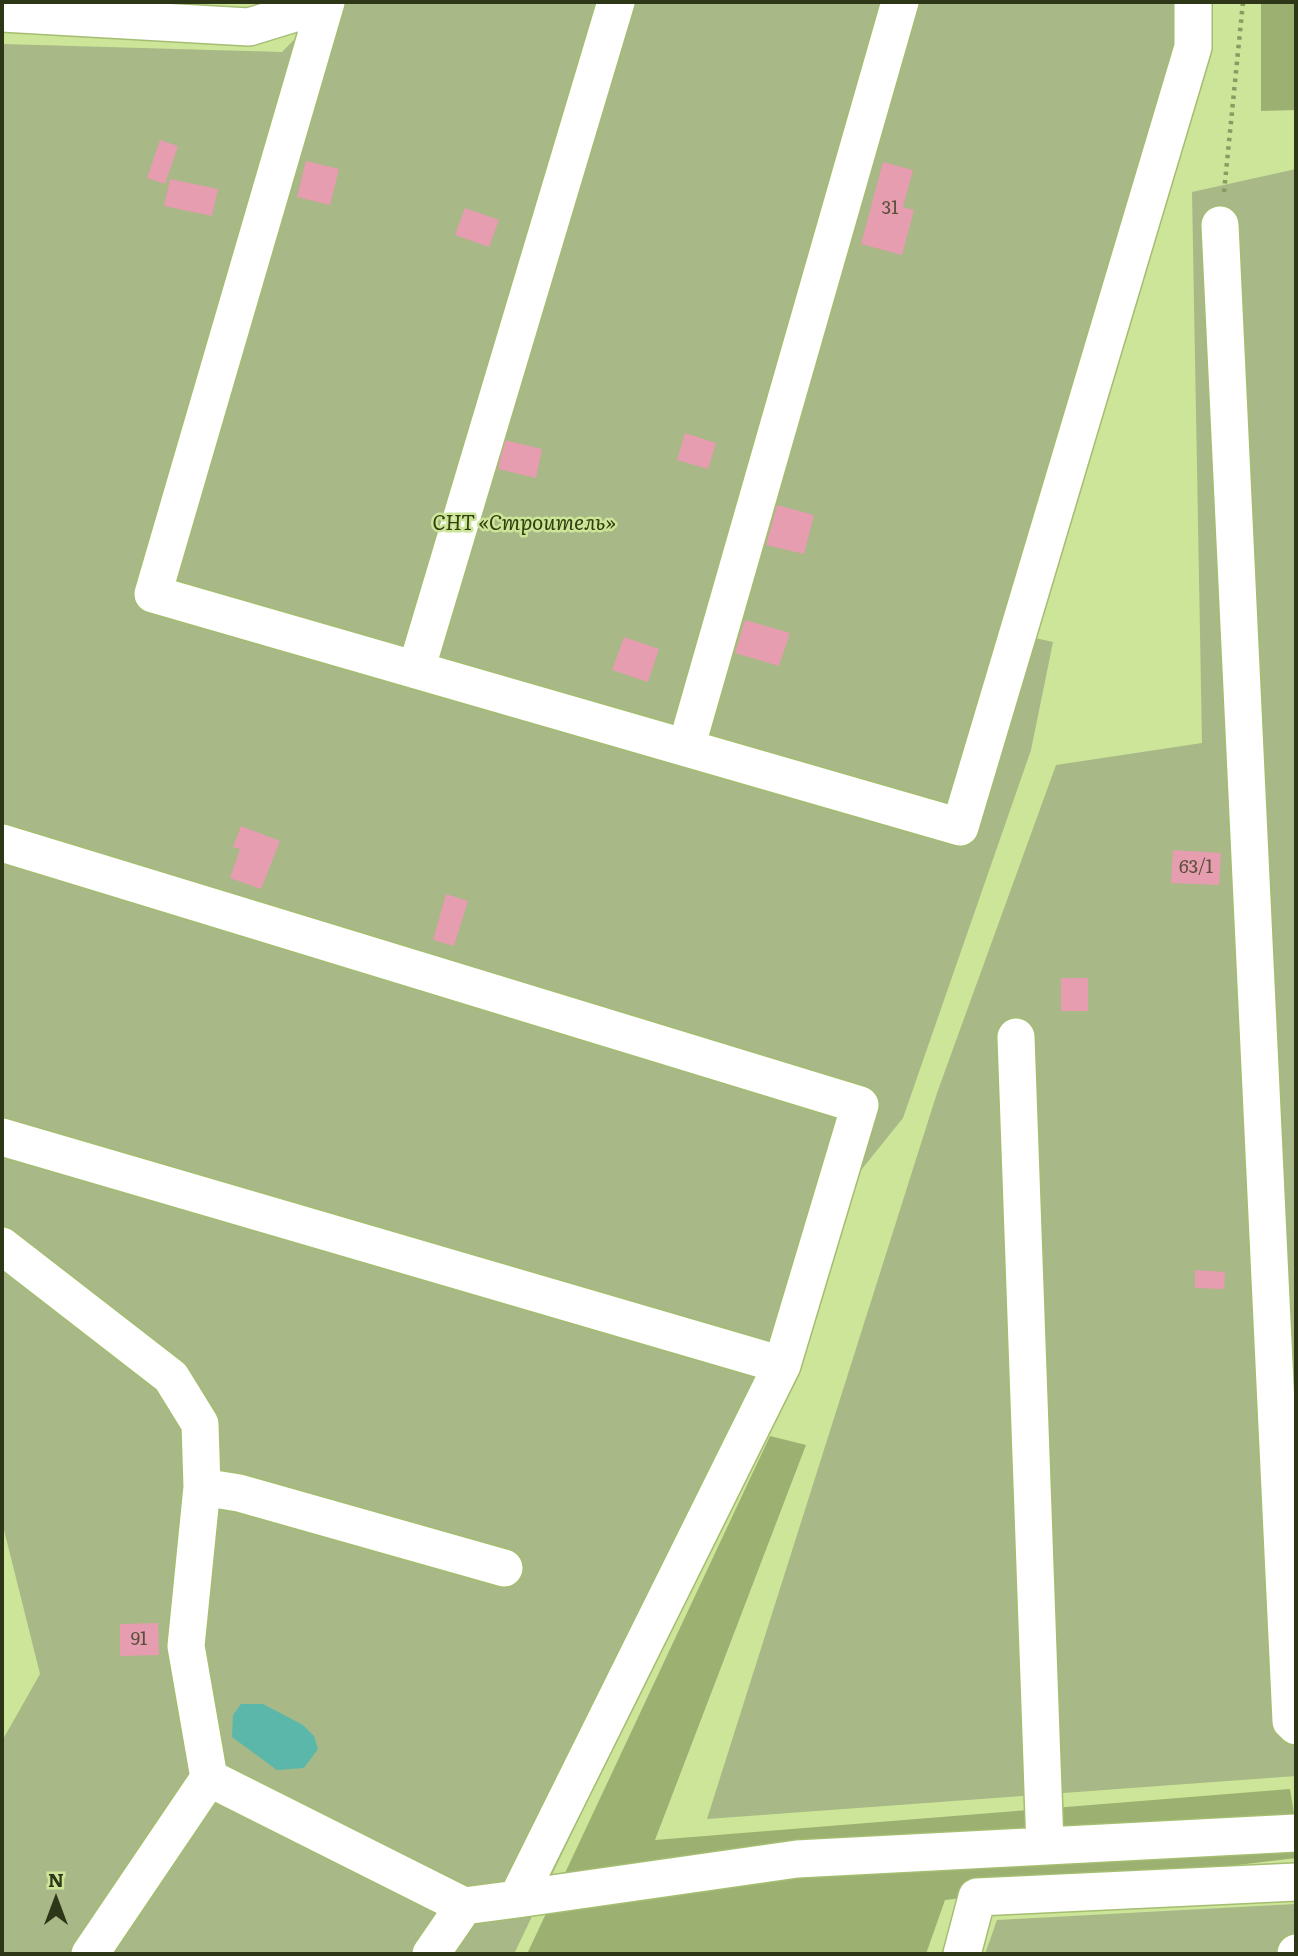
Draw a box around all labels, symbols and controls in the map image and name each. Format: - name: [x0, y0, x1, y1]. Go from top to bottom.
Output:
- house number: 31: [881, 198, 899, 220]
- park label: СНТ «Строитель»: [432, 511, 616, 537]
- house number: 63/1: [1179, 857, 1213, 879]
- house number: 91: [131, 1629, 147, 1651]
- north arrow: [21, 1865, 91, 1935]
- text: N: [48, 1865, 64, 1893]

